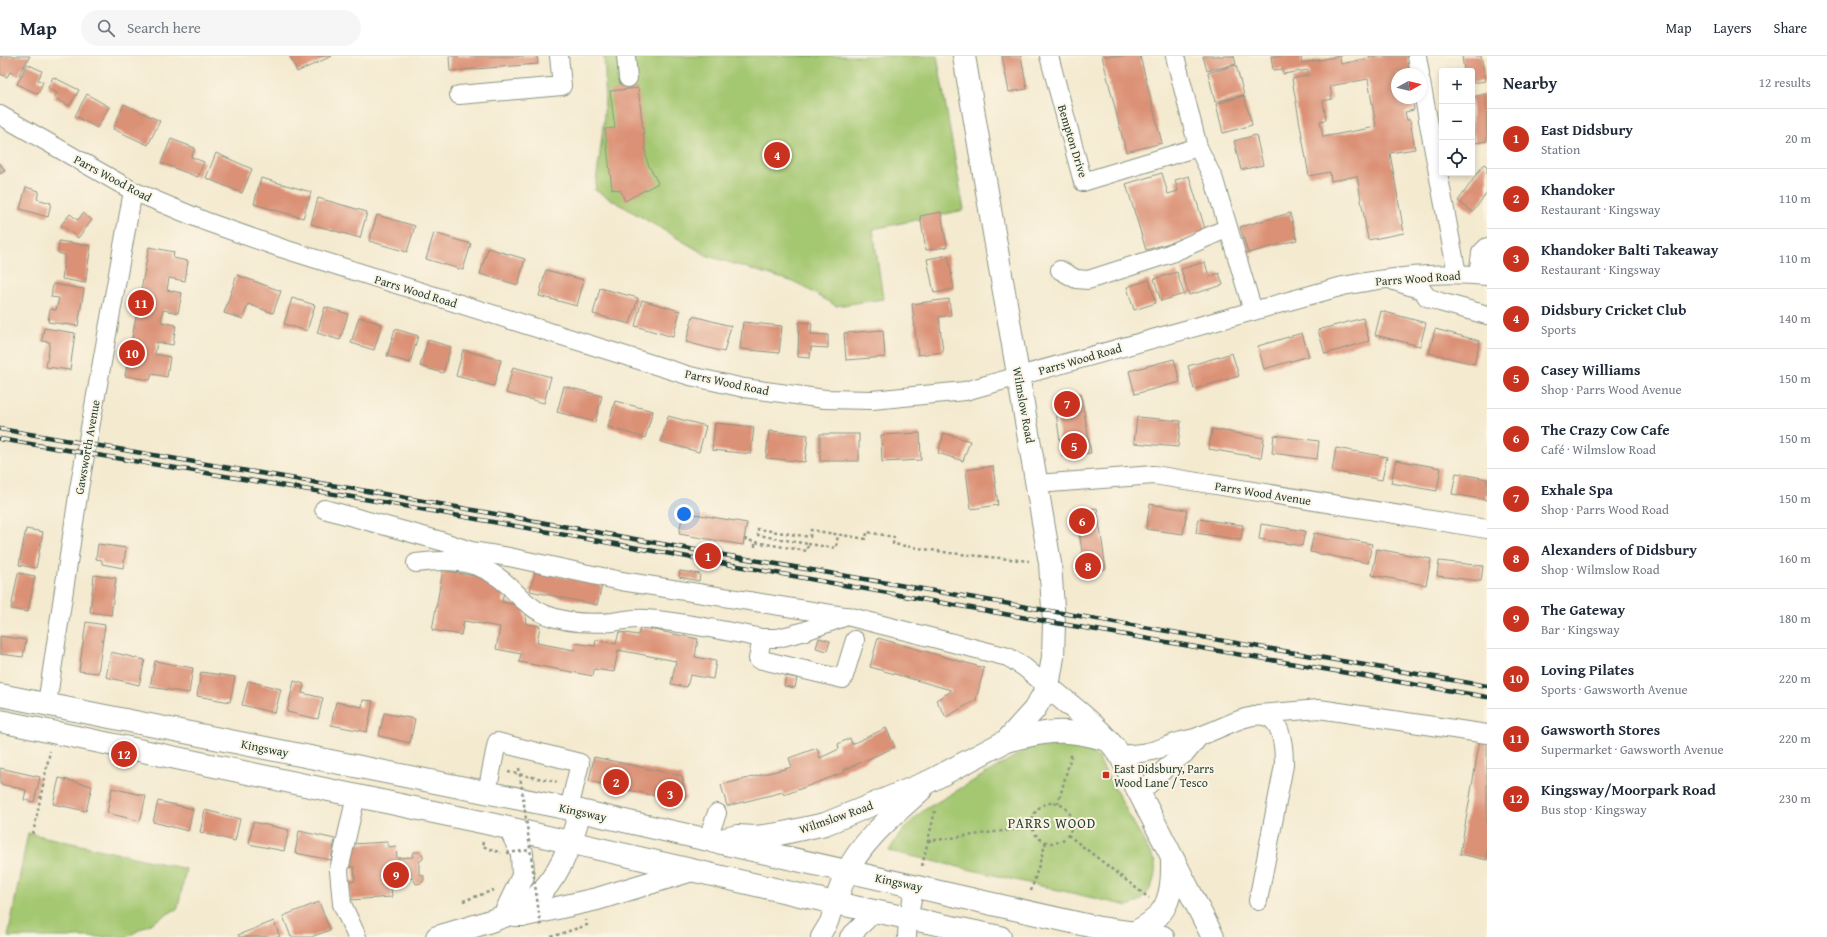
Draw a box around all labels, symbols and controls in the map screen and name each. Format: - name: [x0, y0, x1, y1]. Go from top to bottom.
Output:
- search box: [81, 10, 361, 46]
- text: Map: [20, 14, 57, 42]
- icon: search: [95, 17, 117, 39]
- text: Search here: [127, 17, 201, 38]
- text: Map: [1666, 18, 1692, 38]
- text: Layers: [1714, 18, 1752, 38]
- text: Share: [1774, 18, 1807, 38]
- north arrow: [1391, 68, 1427, 104]
- map controls: [1439, 68, 1475, 176]
- button: +: [1439, 68, 1475, 104]
- text: Nearby: [1503, 70, 1557, 95]
- text: 12 results: [1759, 73, 1811, 92]
- street label: Bempton Drive: [1054, 102, 1092, 180]
- button: −: [1439, 104, 1475, 140]
- text: East Didsbury: [1541, 119, 1633, 140]
- text: 1: [1513, 129, 1519, 148]
- text: 20 m: [1785, 129, 1811, 148]
- pin: 4: [764, 140, 790, 170]
- button: locate: [1439, 140, 1475, 176]
- text: Station: [1541, 140, 1580, 159]
- street label: Parrs Wood Road: [71, 150, 155, 206]
- text: Khandoker: [1541, 179, 1615, 200]
- text: 2: [1513, 189, 1519, 208]
- text: 110 m: [1779, 189, 1811, 208]
- text: Restaurant · Kingsway: [1541, 200, 1661, 219]
- text: Khandoker Balti Takeaway: [1541, 239, 1719, 260]
- text: 3: [1513, 249, 1519, 268]
- text: 110 m: [1779, 249, 1811, 268]
- text: Restaurant · Kingsway: [1541, 260, 1661, 279]
- street label: Parrs Wood Road: [1375, 266, 1462, 289]
- street label: Parrs Wood Road: [373, 270, 460, 312]
- pin: 11: [128, 288, 154, 318]
- text: Didsbury Cricket Club: [1541, 299, 1686, 320]
- text: 4: [1513, 309, 1519, 328]
- text: 140 m: [1779, 309, 1811, 328]
- text: Sports: [1541, 320, 1576, 339]
- pin: 10: [119, 338, 145, 368]
- street label: Parrs Wood Road: [1037, 339, 1124, 379]
- text: Casey Williams: [1541, 359, 1640, 380]
- street label: Parrs Wood Road: [683, 365, 771, 399]
- street label: Wilmslow Road: [1009, 366, 1039, 445]
- text: 5: [1513, 369, 1519, 388]
- text: 150 m: [1779, 369, 1811, 388]
- text: Shop · Parrs Wood Avenue: [1541, 380, 1682, 399]
- pin: 7: [1054, 389, 1080, 419]
- street label: Gawsworth Avenue: [70, 398, 104, 496]
- text: The Crazy Cow Cafe: [1541, 419, 1670, 440]
- text: 6: [1513, 429, 1519, 448]
- text: 150 m: [1779, 429, 1811, 448]
- pin: 5: [1061, 431, 1087, 461]
- text: Café · Wilmslow Road: [1541, 440, 1656, 459]
- street label: Parrs Wood Avenue: [1214, 477, 1313, 509]
- text: Exhale Spa: [1541, 479, 1613, 500]
- text: 7: [1513, 489, 1519, 508]
- text: 150 m: [1779, 489, 1811, 508]
- text: Shop · Parrs Wood Road: [1541, 500, 1669, 519]
- your location: [674, 504, 694, 524]
- pin: 6: [1069, 506, 1095, 536]
- text: Alexanders of Didsbury: [1541, 539, 1697, 560]
- pin: 1: [695, 541, 721, 571]
- text: 8: [1513, 549, 1519, 568]
- text: 160 m: [1779, 549, 1811, 568]
- pin: 8: [1075, 551, 1101, 581]
- text: Shop · Wilmslow Road: [1541, 560, 1660, 579]
- text: The Gateway: [1541, 599, 1625, 620]
- text: 9: [1513, 609, 1519, 628]
- text: 180 m: [1779, 609, 1811, 628]
- text: Bar · Kingsway: [1541, 620, 1620, 639]
- text: Loving Pilates: [1541, 659, 1634, 680]
- text: 10: [1509, 669, 1523, 688]
- text: 220 m: [1779, 669, 1811, 688]
- text: Sports · Gawsworth Avenue: [1541, 680, 1688, 699]
- text: Gawsworth Stores: [1541, 719, 1660, 740]
- text: 11: [1509, 729, 1523, 748]
- text: 220 m: [1779, 729, 1811, 748]
- street label: Kingsway: [240, 735, 290, 761]
- pin: 12: [111, 739, 137, 769]
- text: Supermarket · Gawsworth Avenue: [1541, 740, 1724, 759]
- place label: East Didsbury, Parrs Wood Lane / Tesco: [1114, 760, 1214, 791]
- pin: 2: [603, 767, 629, 797]
- marker: East Didsbury, Parrs Wood Lane / Tesco: [1101, 770, 1111, 780]
- pin: 3: [657, 779, 683, 809]
- text: Kingsway/Moorpark Road: [1541, 779, 1716, 800]
- text: 12: [1509, 789, 1523, 808]
- text: 230 m: [1779, 789, 1811, 808]
- street label: Wilmslow Road: [797, 796, 876, 838]
- street label: Kingsway: [558, 799, 608, 825]
- text: Bus stop · Kingsway: [1541, 800, 1647, 819]
- district label: PARRS WOOD: [1008, 813, 1096, 833]
- pin: 9: [383, 860, 409, 890]
- street label: Kingsway: [874, 869, 924, 895]

